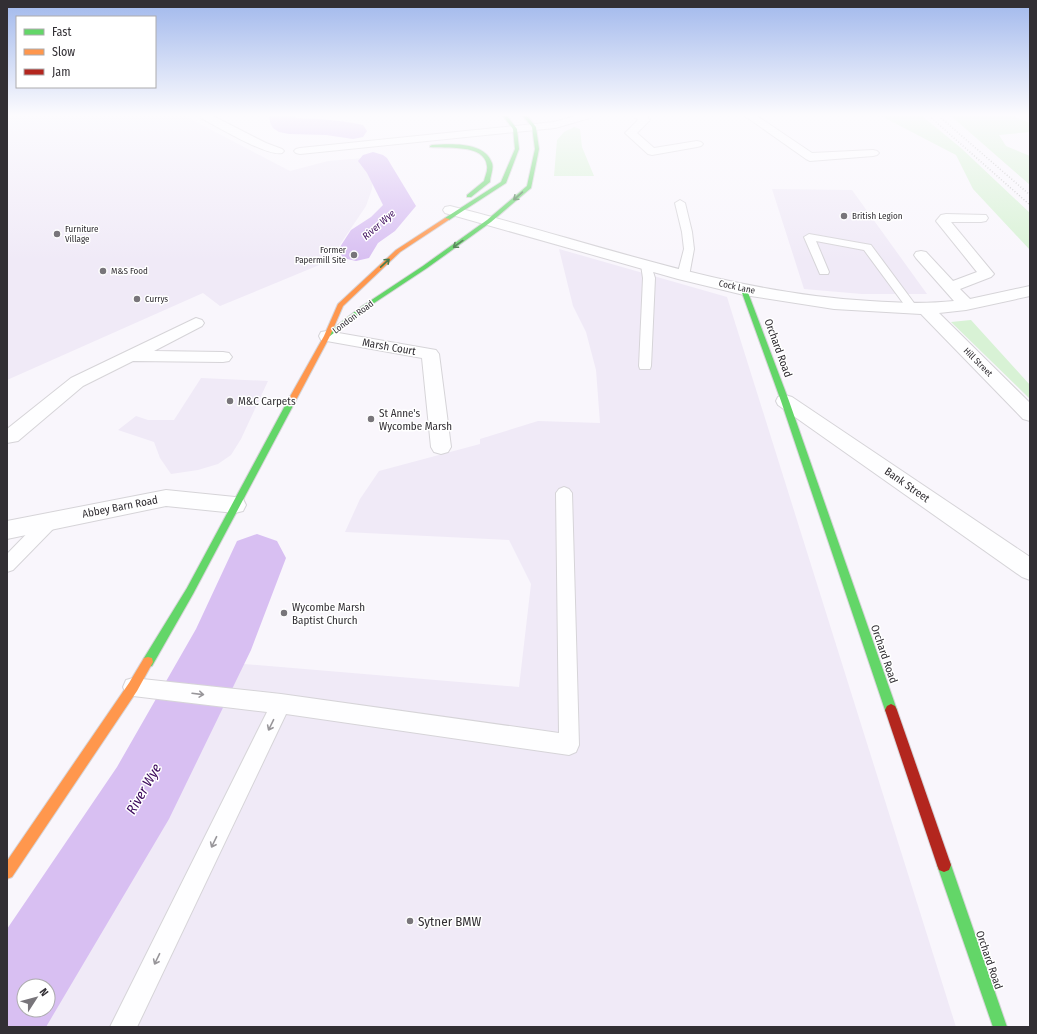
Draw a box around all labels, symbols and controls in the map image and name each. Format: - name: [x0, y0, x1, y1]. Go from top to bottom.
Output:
- legend: [16, 16, 156, 88]
- text: Fast: [52, 25, 71, 39]
- text: Slow: [52, 45, 75, 59]
- text: Jam: [52, 65, 70, 79]
- one-way arrow: [513, 192, 523, 201]
- water label: River Wye: [360, 207, 398, 242]
- marker: British Legion: [839, 211, 849, 221]
- place label: British Legion: [852, 211, 903, 221]
- place label: Furniture Village: [65, 224, 99, 244]
- marker: Furniture Village: [52, 229, 62, 239]
- one-way arrow: [453, 240, 464, 248]
- place label: Former Papermill Site: [295, 245, 347, 265]
- marker: Former Papermill Site: [349, 250, 359, 260]
- one-way arrow: [380, 258, 390, 268]
- marker: M&S Food: [98, 266, 108, 276]
- place label: M&S Food: [111, 266, 148, 276]
- street label: Cock Lane: [718, 278, 757, 296]
- marker: Currys: [132, 294, 142, 304]
- place label: Currys: [145, 294, 168, 304]
- street label: London Road: [331, 298, 375, 336]
- street label: Orchard Road: [761, 317, 795, 379]
- street label: Marsh Court: [361, 336, 417, 358]
- street label: Hill Street: [961, 345, 995, 379]
- place label: M&C Carpets: [238, 395, 296, 408]
- marker: M&C Carpets: [225, 396, 235, 406]
- place label: St Anne's Wycombe Marsh: [379, 407, 452, 433]
- marker: St Anne's Wycombe Marsh: [366, 414, 376, 424]
- street label: Bank Street: [882, 465, 932, 505]
- street label: Abbey Barn Road: [81, 493, 159, 521]
- place label: Wycombe Marsh Baptist Church: [292, 601, 365, 627]
- marker: Wycombe Marsh Baptist Church: [279, 608, 289, 618]
- street label: Orchard Road: [868, 623, 900, 685]
- one-way arrow: [192, 691, 205, 698]
- one-way arrow: [267, 719, 274, 731]
- water label: River Wye: [123, 761, 165, 817]
- one-way arrow: [210, 835, 217, 847]
- place label: Sytner BMW: [418, 914, 482, 929]
- marker: Sytner BMW: [405, 916, 415, 926]
- street label: Orchard Road: [973, 929, 1005, 991]
- one-way arrow: [153, 952, 160, 964]
- north arrow: [16, 978, 56, 1018]
- text: N: [36, 986, 51, 999]

